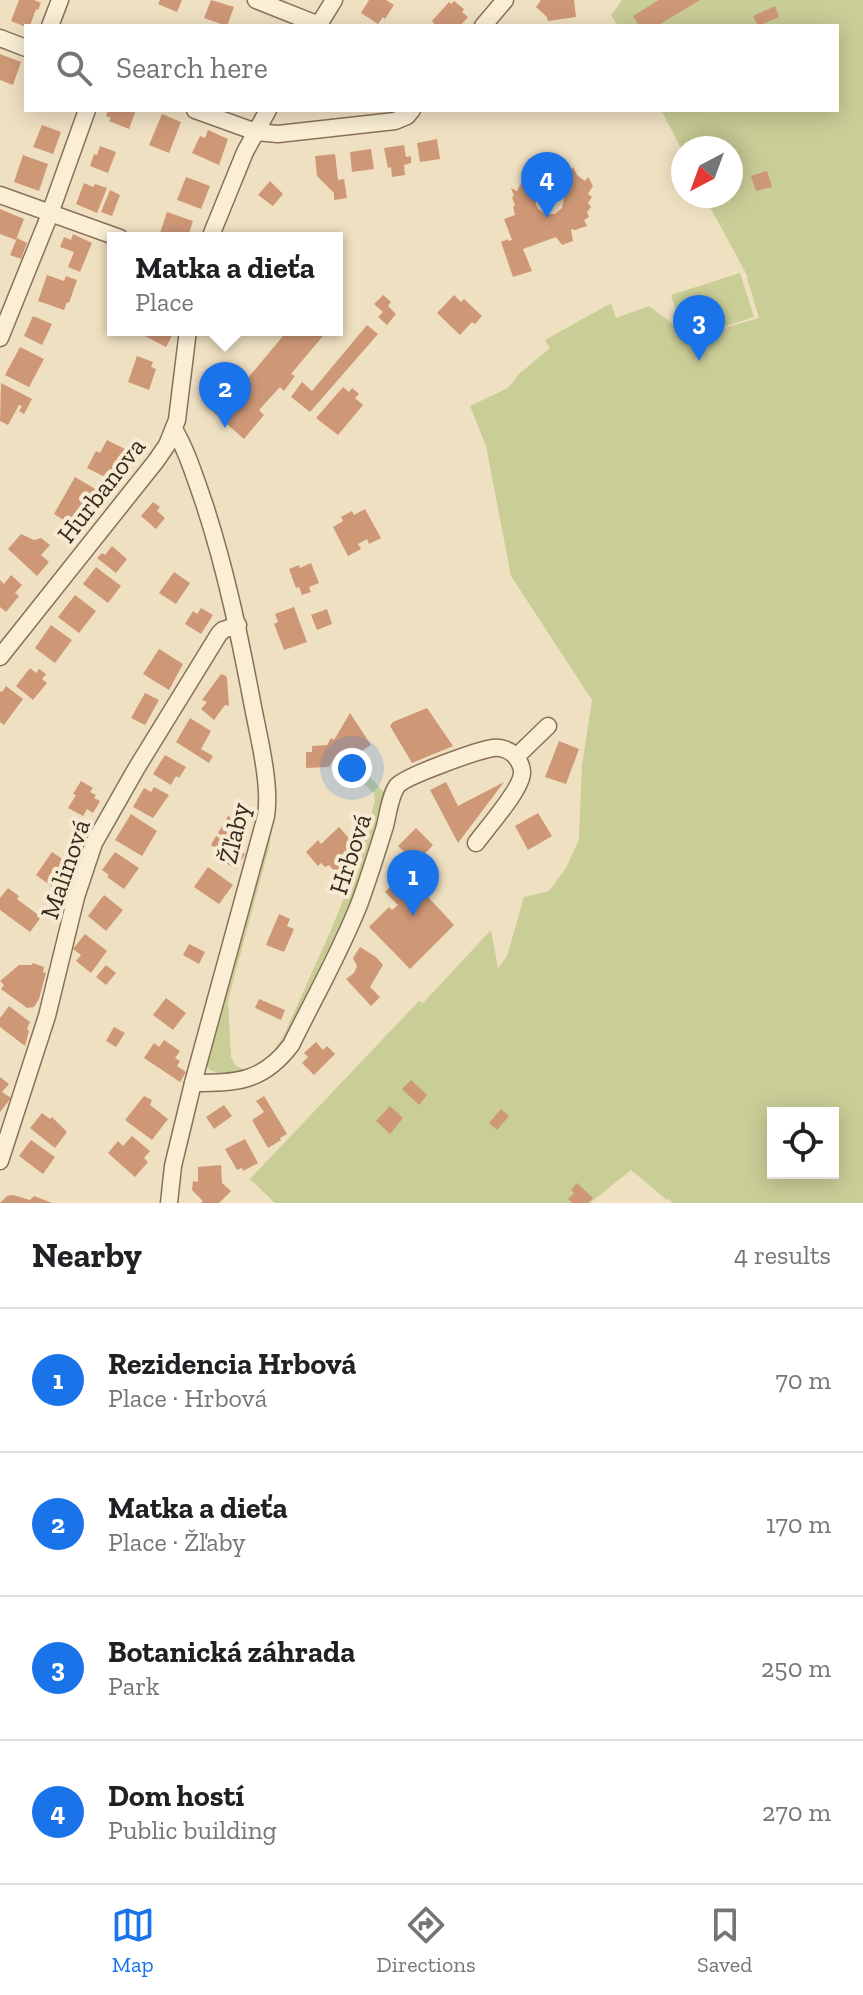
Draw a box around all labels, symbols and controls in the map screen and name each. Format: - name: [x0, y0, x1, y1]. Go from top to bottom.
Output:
- search box: [24, 24, 839, 112]
- icon: search: [52, 46, 96, 90]
- text: Search here: [116, 50, 268, 86]
- north arrow: [671, 136, 743, 208]
- pin: 4: [521, 152, 573, 218]
- popup: [107, 232, 343, 336]
- text: Matka a dieťa: [135, 250, 315, 286]
- text: Place: [135, 286, 194, 318]
- pin: 3: [673, 295, 725, 361]
- pin: 2: [199, 362, 251, 428]
- street label: Hurbanova: [50, 431, 152, 549]
- your location: [332, 748, 372, 788]
- street label: Žľaby: [211, 799, 257, 867]
- street label: Hrbová: [322, 809, 378, 898]
- street label: Malinová: [33, 815, 97, 923]
- pin: 1: [387, 850, 439, 916]
- map controls: [767, 1107, 839, 1179]
- button: locate: [767, 1107, 839, 1179]
- text: Nearby: [32, 1235, 142, 1276]
- text: 4 results: [734, 1239, 831, 1271]
- text: Rezidencia Hrbová: [108, 1346, 357, 1382]
- text: 1: [53, 1364, 63, 1396]
- text: 70 m: [775, 1364, 831, 1396]
- text: Place · Hrbová: [108, 1382, 267, 1414]
- text: Matka a dieťa: [108, 1490, 288, 1526]
- text: 2: [51, 1508, 65, 1540]
- text: 170 m: [766, 1508, 831, 1540]
- text: Place · Žľaby: [108, 1526, 246, 1558]
- text: Botanická záhrada: [108, 1634, 355, 1670]
- text: 3: [51, 1652, 65, 1684]
- text: 250 m: [761, 1652, 831, 1684]
- text: Park: [108, 1670, 160, 1702]
- text: Dom hostí: [108, 1778, 244, 1814]
- text: 4: [51, 1796, 65, 1828]
- text: 270 m: [762, 1796, 831, 1828]
- text: Public building: [108, 1814, 277, 1846]
- tab: Map: [111, 1903, 155, 1978]
- tab: Directions: [376, 1903, 476, 1978]
- tab: Saved: [697, 1903, 752, 1978]

